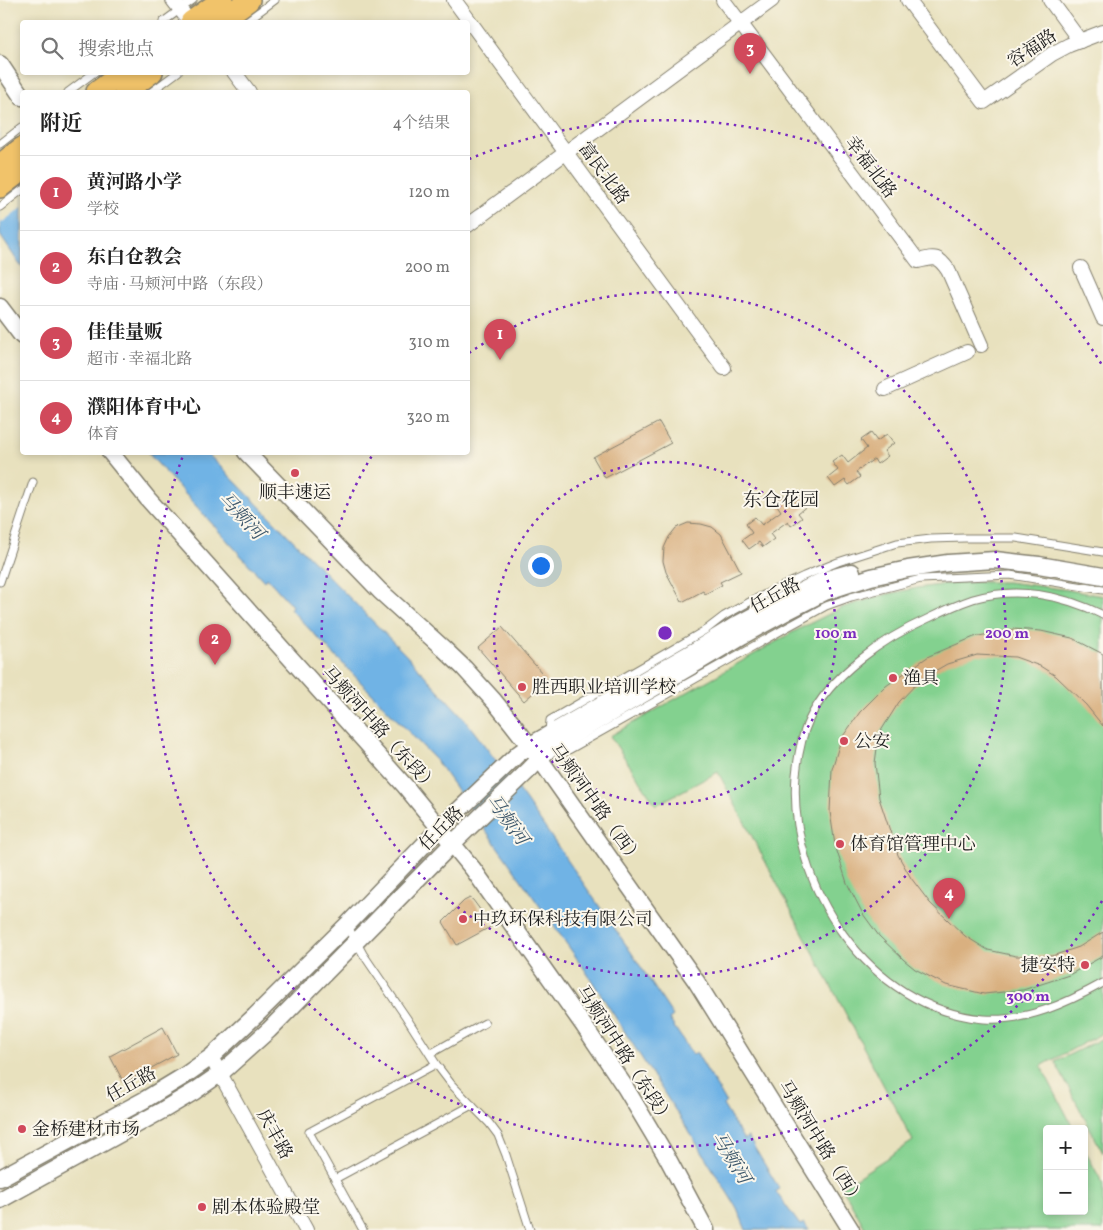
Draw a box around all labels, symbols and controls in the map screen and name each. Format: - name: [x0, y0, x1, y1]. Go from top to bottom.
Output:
- search box: [20, 20, 470, 75]
- street label: 容福路: [1003, 24, 1062, 74]
- pin: 3: [734, 33, 766, 74]
- icon: search: [38, 34, 66, 62]
- text: 搜索地点: [78, 37, 154, 63]
- text: 附近: [40, 110, 82, 139]
- text: 4个结果: [392, 113, 450, 135]
- street label: 幸福北路: [838, 132, 901, 204]
- street label: 富民北路: [572, 137, 634, 210]
- text: 黄河路小学: [87, 170, 182, 196]
- text: 1: [53, 182, 59, 204]
- text: 120 m: [408, 182, 450, 204]
- text: 学校: [87, 199, 119, 221]
- text: 东白仓教会: [87, 245, 182, 271]
- text: 2: [52, 257, 60, 279]
- text: 200 m: [405, 257, 450, 279]
- text: 寺庙 · 马颊河中路（东段）: [87, 274, 273, 296]
- pin: 1: [484, 319, 516, 360]
- text: 佳佳量贩: [87, 320, 163, 346]
- text: 3: [52, 332, 60, 354]
- text: 310 m: [409, 332, 450, 354]
- text: 超市 · 幸福北路: [87, 349, 193, 371]
- text: 濮阳体育中心: [87, 395, 201, 421]
- text: 4: [51, 407, 61, 429]
- text: 320 m: [406, 407, 450, 429]
- text: 体育: [87, 424, 119, 446]
- marker: 顺丰速运: [289, 467, 301, 479]
- place label: 顺丰速运: [259, 481, 331, 506]
- water label: 马颊河: [212, 487, 272, 548]
- district label: 东仓花园: [743, 488, 819, 514]
- your location: [528, 553, 554, 579]
- street label: 任丘路: [746, 573, 805, 620]
- pin: 2: [199, 624, 231, 665]
- centre of rings: [656, 624, 674, 642]
- text: 100 m: [815, 624, 858, 645]
- text: 200 m: [985, 624, 1029, 645]
- street label: 马颊河中路（东段）: [315, 661, 442, 799]
- place label: 渔具: [903, 667, 939, 692]
- marker: 渔具: [887, 672, 899, 684]
- place label: 胜西职业培训学校: [532, 676, 676, 701]
- marker: 胜西职业培训学校: [516, 681, 528, 693]
- place label: 公安: [854, 730, 890, 755]
- marker: 公安: [838, 735, 850, 747]
- street label: 马颊河中路（西）: [542, 739, 647, 870]
- water label: 马颊河: [479, 789, 535, 853]
- street label: 任丘路: [414, 801, 470, 857]
- place label: 体育馆管理中心: [850, 833, 976, 858]
- marker: 体育馆管理中心: [834, 838, 846, 850]
- pin: 4: [933, 878, 965, 919]
- place label: 中玖环保科技有限公司: [473, 908, 653, 933]
- marker: 中玖环保科技有限公司: [457, 913, 469, 925]
- place label: 捷安特: [1021, 954, 1075, 979]
- marker: 捷安特: [1079, 959, 1091, 971]
- street label: 马颊河中路（东段）: [569, 981, 678, 1131]
- text: 300 m: [1006, 987, 1050, 1008]
- street label: 任丘路: [102, 1061, 161, 1109]
- street label: 马颊河中路（西）: [771, 1076, 868, 1211]
- street label: 庆丰路: [250, 1105, 298, 1164]
- place label: 金桥建材市场: [32, 1118, 140, 1143]
- marker: 金桥建材市场: [16, 1123, 28, 1135]
- map controls: [1043, 1125, 1088, 1215]
- button: +: [1043, 1125, 1088, 1170]
- water label: 马颊河: [704, 1127, 758, 1192]
- button: −: [1043, 1170, 1088, 1215]
- place label: 剧本体验殿堂: [212, 1196, 320, 1221]
- marker: 剧本体验殿堂: [196, 1201, 208, 1213]

